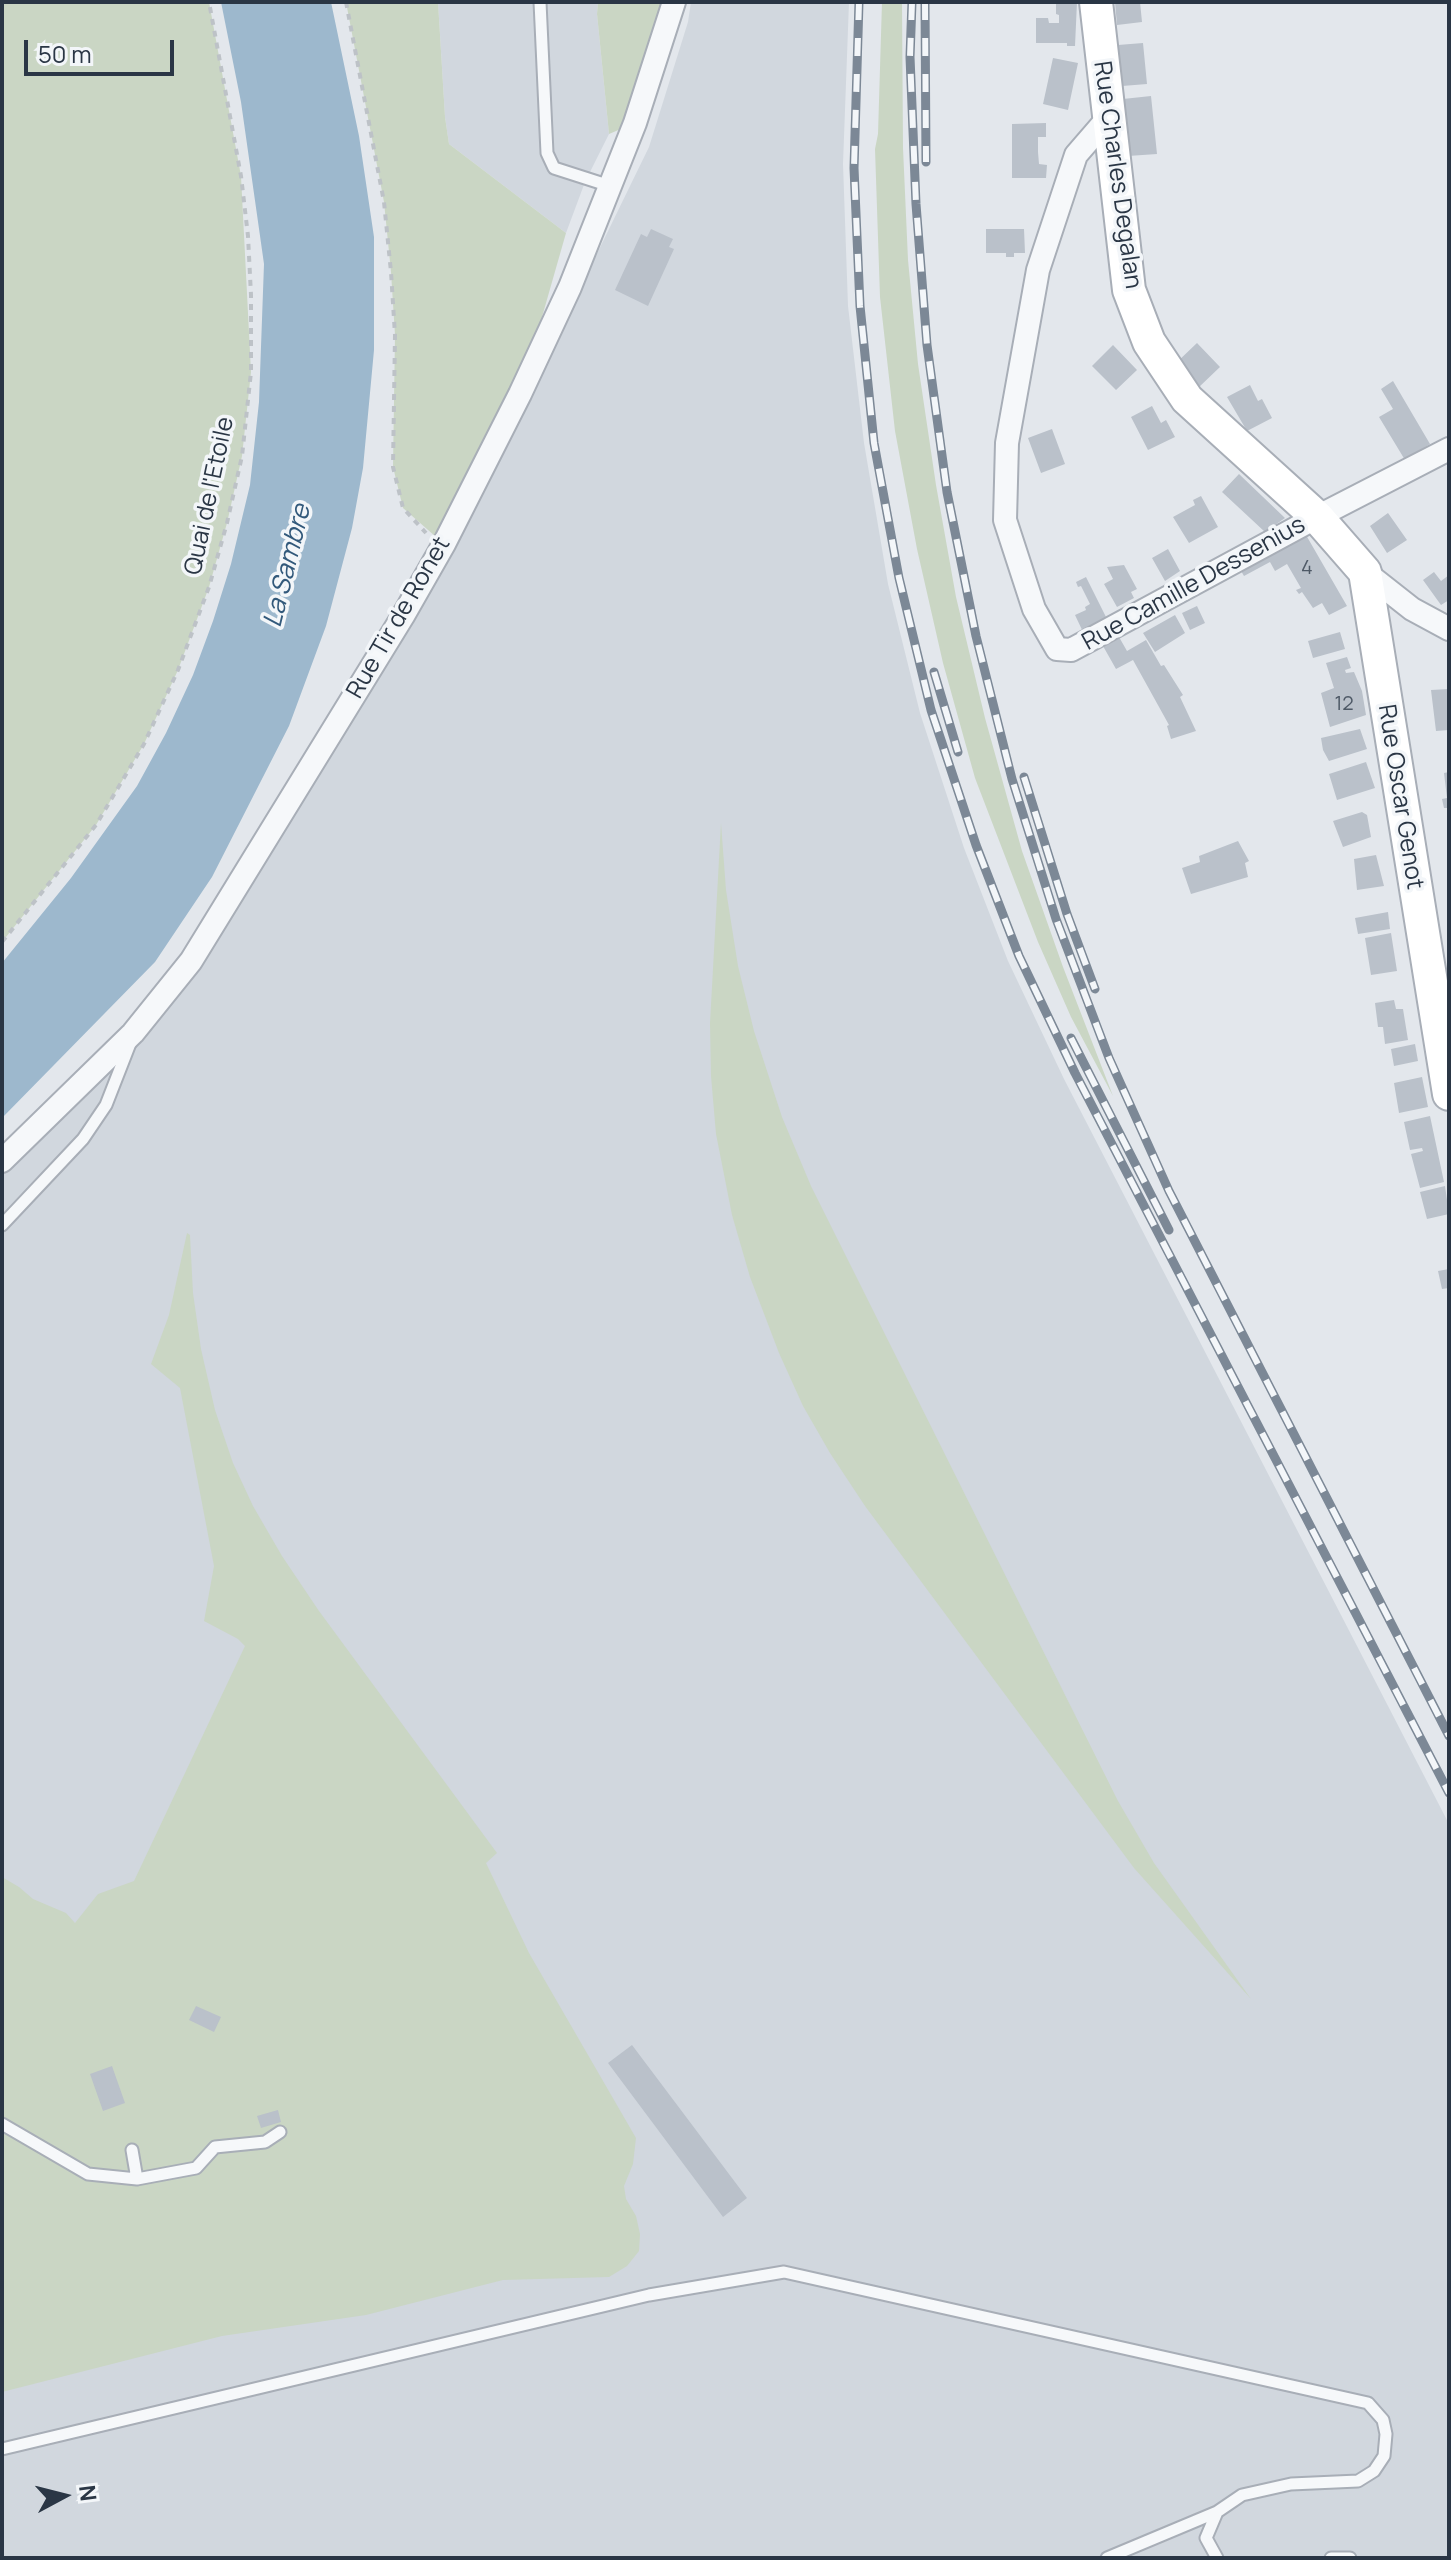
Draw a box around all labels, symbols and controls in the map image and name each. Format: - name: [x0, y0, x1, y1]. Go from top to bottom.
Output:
- scale bar: [28, 24, 178, 74]
- text: 50 m: [38, 37, 92, 70]
- street label: Rue Charles Degalan: [1087, 59, 1147, 291]
- street label: Quai de l'Etoile: [179, 414, 241, 578]
- water label: La Sambre: [258, 502, 318, 630]
- street label: Rue Camille Dessenius: [1077, 511, 1311, 657]
- street label: Rue Tir de Ronet: [341, 532, 457, 704]
- house number: 4: [1301, 556, 1313, 580]
- house number: 12: [1334, 692, 1354, 716]
- street label: Rue Oscar Genot: [1371, 703, 1429, 891]
- north arrow: [24, 2456, 104, 2536]
- text: N: [72, 2483, 104, 2503]

